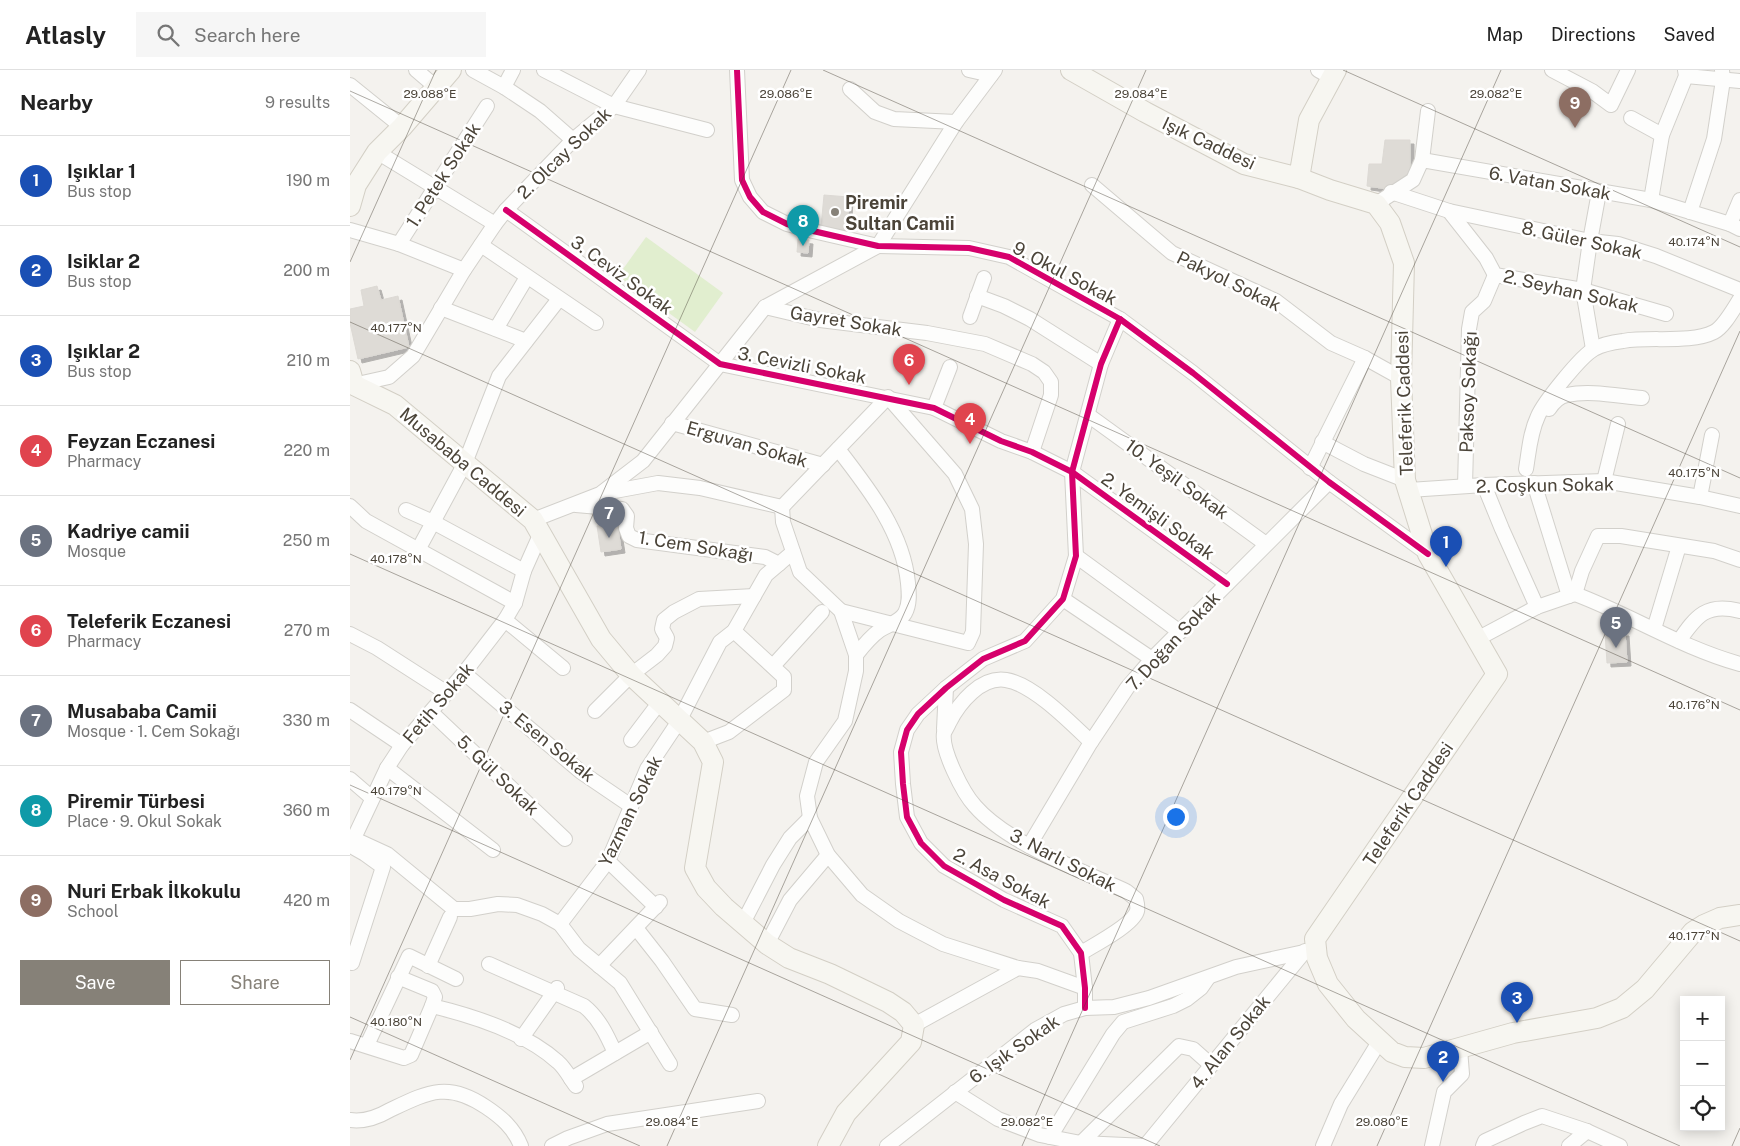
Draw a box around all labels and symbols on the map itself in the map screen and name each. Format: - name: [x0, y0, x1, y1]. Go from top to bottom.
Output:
- text: 29.088°E: [403, 87, 457, 101]
- text: 29.086°E: [760, 87, 812, 101]
- text: 29.084°E: [1115, 87, 1167, 101]
- text: 29.082°E: [1470, 87, 1522, 101]
- pin: 9: [1559, 87, 1591, 128]
- street label: 2. Olcay Sokak: [513, 103, 615, 203]
- street label: Işık Caddesi: [1159, 112, 1259, 174]
- street label: 1. Petek Sokak: [401, 119, 485, 231]
- street label: 6. Vatan Sokak: [1487, 162, 1613, 204]
- place label: Piremir Sultan Camii: [845, 192, 955, 234]
- pin: 8: [787, 205, 819, 246]
- marker: Piremir Sultan Camii: [829, 206, 841, 218]
- street label: 8. Güler Sokak: [1520, 217, 1644, 263]
- street label: 3. Ceviz Sokak: [567, 231, 677, 319]
- text: 40.174°N: [1668, 235, 1720, 249]
- street label: 9. Okul Sokak: [1009, 237, 1121, 309]
- street label: Pakyol Sokak: [1174, 247, 1284, 315]
- street label: 2. Seyhan Sokak: [1501, 265, 1641, 317]
- street label: Gayret Sokak: [789, 302, 903, 340]
- text: 40.177°N: [370, 321, 422, 335]
- street label: Teleferik Caddesi: [1391, 330, 1417, 476]
- street label: Paksoy Sokağı: [1455, 331, 1481, 453]
- street label: 3. Cevizli Sokak: [736, 342, 868, 388]
- pin: 6: [893, 344, 925, 385]
- street label: Musababa Caddesi: [396, 403, 530, 521]
- pin: 4: [954, 403, 986, 444]
- street label: Erguvan Sokak: [684, 417, 810, 471]
- street label: 10. Yeşil Sokak: [1121, 435, 1233, 523]
- text: 40.175°N: [1668, 466, 1720, 480]
- street label: 2. Yemişli Sokak: [1097, 468, 1219, 564]
- street label: 2. Coşkun Sokak: [1476, 473, 1614, 497]
- pin: 7: [593, 497, 625, 538]
- pin: 1: [1430, 526, 1462, 567]
- street label: 1. Cem Sokağı: [637, 527, 755, 565]
- text: 40.178°N: [370, 552, 422, 566]
- street label: 7. Doğan Sokak: [1122, 587, 1224, 695]
- pin: 5: [1600, 607, 1632, 648]
- street label: Fetih Sokak: [398, 658, 478, 748]
- street label: 3. Esen Sokak: [495, 696, 599, 786]
- text: 40.176°N: [1668, 698, 1720, 712]
- street label: 5. Gül Sokak: [453, 731, 543, 819]
- street label: Teleferik Caddesi: [1359, 738, 1457, 870]
- street label: Yazman Sokak: [594, 752, 666, 870]
- text: 40.179°N: [370, 784, 422, 798]
- your location: [1163, 804, 1189, 830]
- street label: 3. Narlı Sokak: [1006, 824, 1120, 896]
- street label: 2. Asa Sokak: [950, 844, 1054, 912]
- text: 40.177°N: [1668, 929, 1720, 943]
- pin: 3: [1501, 982, 1533, 1023]
- street label: 4. Alan Sokak: [1186, 991, 1274, 1093]
- street label: 6. Işık Sokak: [965, 1010, 1063, 1088]
- text: 40.180°N: [370, 1015, 422, 1029]
- pin: 2: [1427, 1041, 1459, 1082]
- text: 29.084°E: [646, 1115, 698, 1129]
- text: 29.082°E: [1001, 1115, 1053, 1129]
- text: 29.080°E: [1356, 1115, 1408, 1129]

